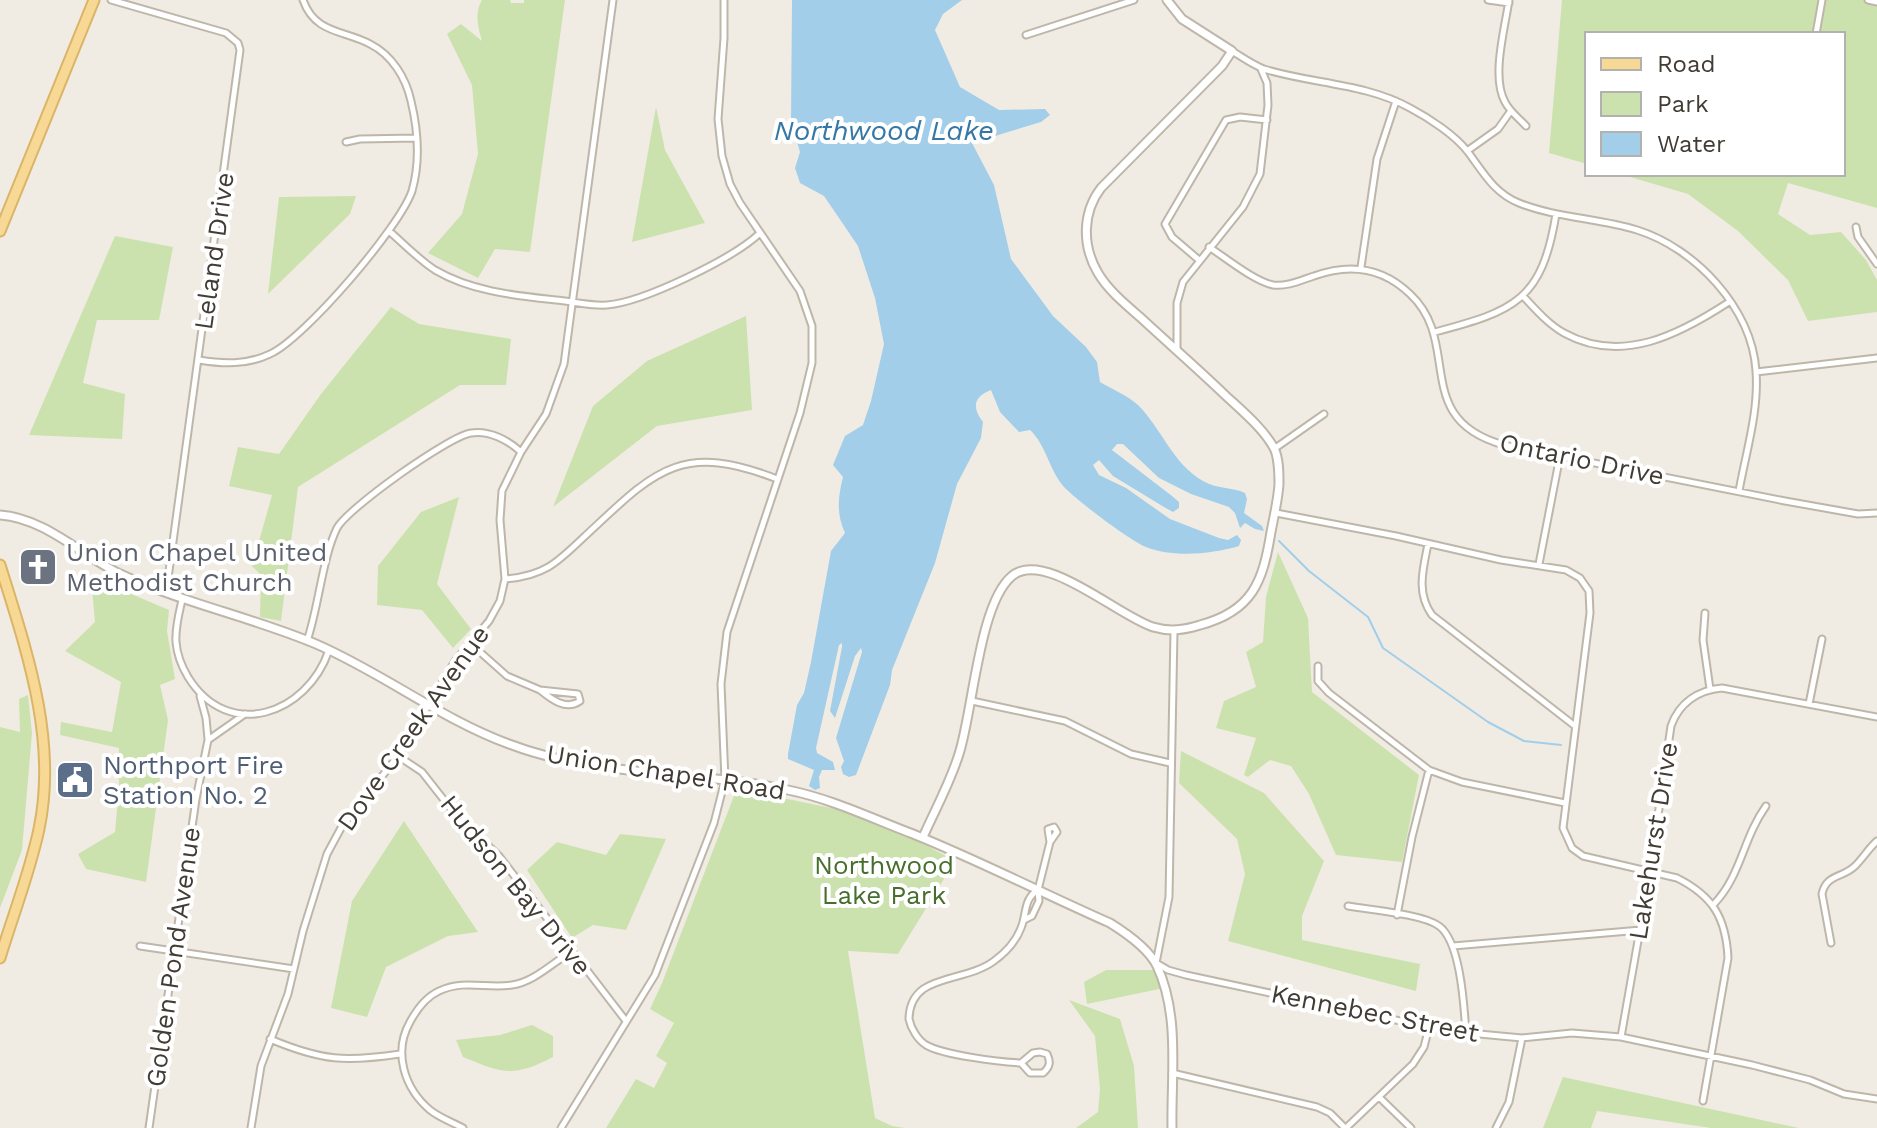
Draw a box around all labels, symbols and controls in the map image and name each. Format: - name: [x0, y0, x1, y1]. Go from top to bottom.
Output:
- legend: [1585, 32, 1845, 176]
- text: Road: [1657, 50, 1716, 78]
- text: Park: [1657, 90, 1709, 118]
- water label: Northwood Lake: [774, 114, 994, 147]
- text: Water: [1657, 130, 1726, 158]
- street label: Leland Drive: [188, 170, 240, 332]
- street label: Ontario Drive: [1497, 427, 1667, 491]
- place label: Union Chapel United Methodist Church: [66, 537, 327, 597]
- church icon: Union Chapel United Methodist Church: [17, 546, 59, 588]
- street label: Dove Creek Avenue: [331, 620, 495, 836]
- street label: Union Chapel Road: [545, 738, 787, 806]
- street label: Lakehurst Drive: [1623, 740, 1683, 942]
- place label: Northport Fire Station No. 2: [103, 750, 284, 810]
- public building icon: Northport Fire Station No. 2: [54, 759, 96, 801]
- street label: Hudson Bay Drive: [434, 789, 598, 981]
- street label: Golden Pond Avenue: [140, 825, 206, 1089]
- park label: Northwood Lake Park: [814, 850, 954, 910]
- street label: Kennebec Street: [1268, 978, 1482, 1048]

